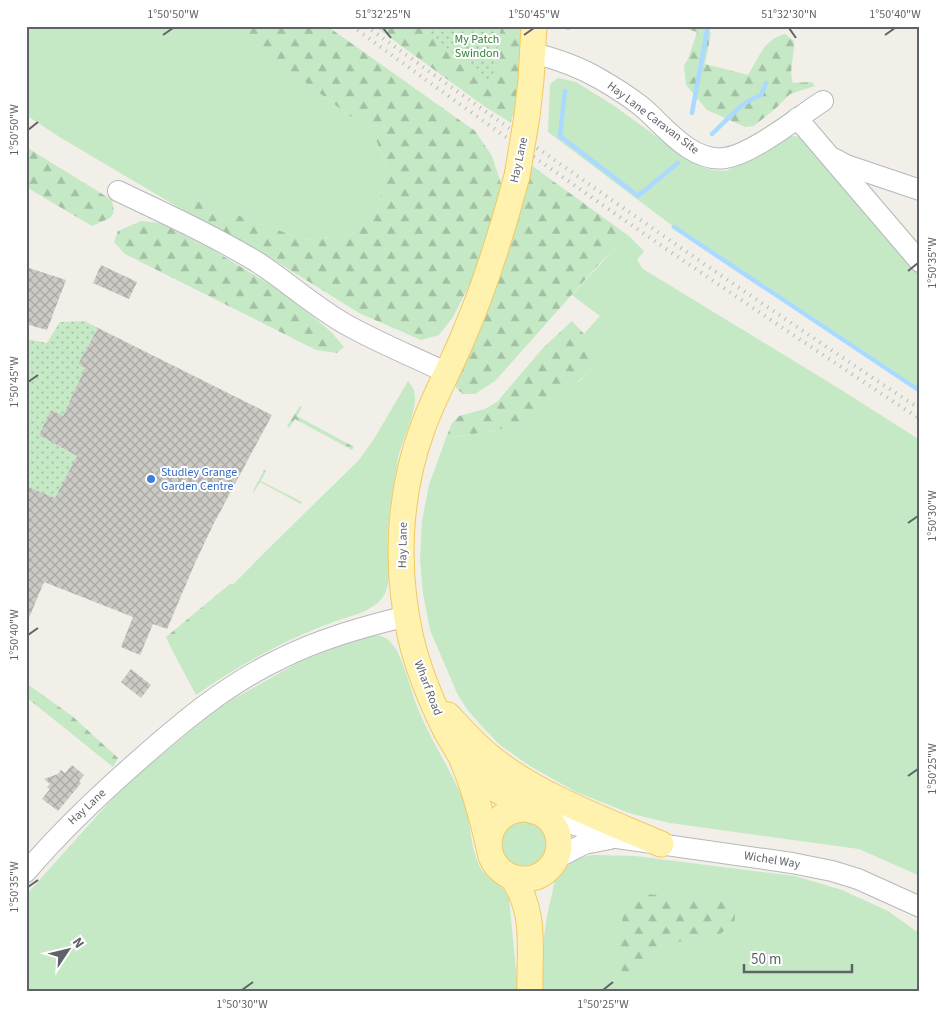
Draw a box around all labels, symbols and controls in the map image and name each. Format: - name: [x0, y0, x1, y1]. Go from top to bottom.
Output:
- text: 1°50'50"W: [147, 6, 199, 23]
- text: 51°32'25"N: [355, 6, 411, 23]
- text: 1°50'45"W: [508, 6, 560, 23]
- text: 51°32'30"N: [761, 6, 817, 23]
- text: 1°50'40"W: [869, 6, 921, 23]
- park label: My Patch Swindon: [455, 31, 499, 62]
- street label: Hay Lane Caravan Site: [604, 78, 703, 158]
- text: 1°50'50"W: [6, 104, 23, 156]
- street label: Hay Lane: [506, 136, 532, 184]
- text: 1°50'35"W: [924, 237, 941, 289]
- text: 1°50'45"W: [6, 356, 23, 408]
- place label: Studley Grange Garden Centre: [161, 464, 237, 495]
- marker: Studley Grange Garden Centre: [145, 473, 157, 485]
- text: 1°50'30"W: [924, 490, 941, 542]
- street label: Hay Lane: [394, 522, 412, 568]
- text: 1°50'40"W: [6, 609, 23, 661]
- street label: Wharf Road: [410, 658, 446, 718]
- text: 1°50'25"W: [924, 743, 941, 795]
- street label: Hay Lane: [64, 785, 110, 829]
- street label: Wichel Way: [743, 847, 802, 873]
- text: 1°50'35"W: [6, 861, 23, 913]
- north arrow: [42, 924, 92, 974]
- text: N: [67, 934, 89, 953]
- scale bar: [744, 942, 851, 974]
- text: 50 m: [751, 949, 781, 970]
- text: 1°50'30"W: [216, 996, 268, 1013]
- text: 1°50'25"W: [577, 996, 629, 1013]

